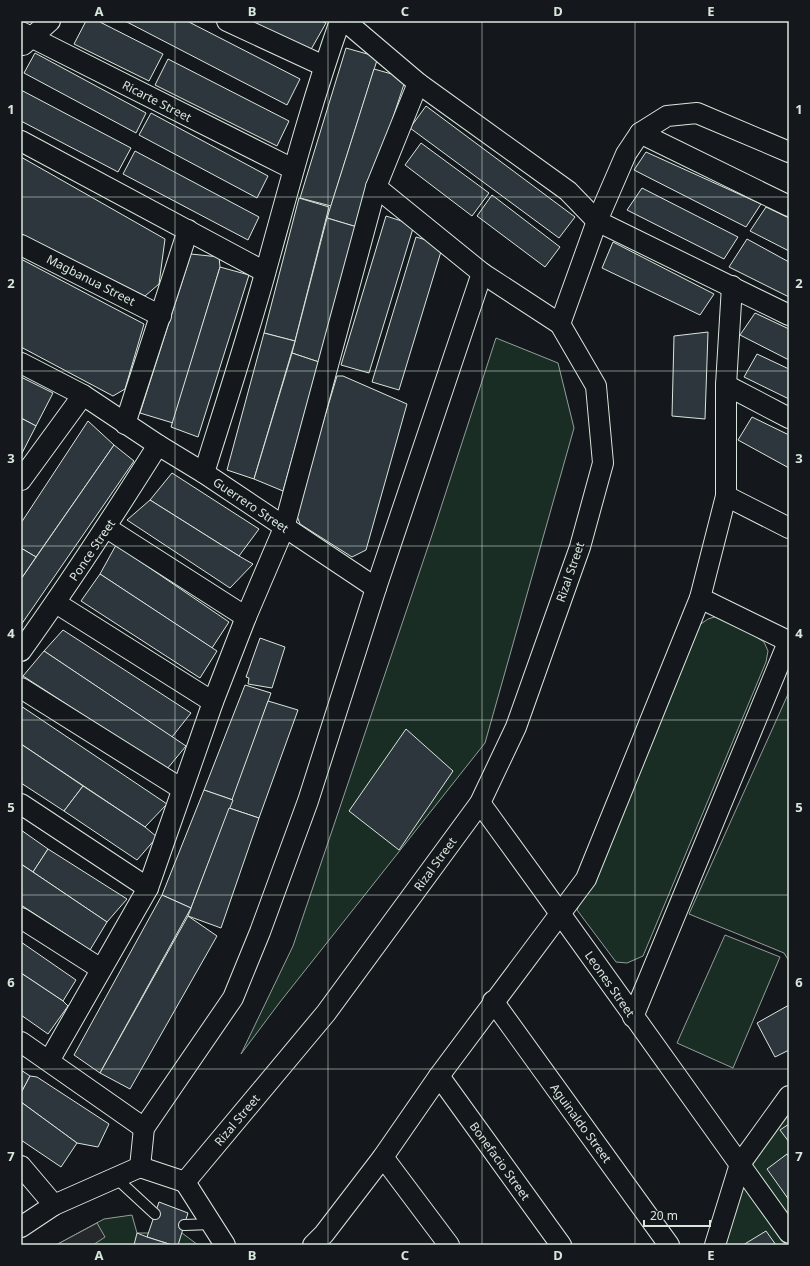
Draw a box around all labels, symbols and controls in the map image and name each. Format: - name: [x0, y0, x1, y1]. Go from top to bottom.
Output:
- text: A: [95, 2, 104, 20]
- text: B: [248, 2, 256, 20]
- text: C: [401, 2, 409, 20]
- text: D: [553, 2, 563, 20]
- text: E: [707, 2, 715, 20]
- street label: Ricarte Street: [119, 76, 195, 126]
- text: 1: [7, 100, 15, 118]
- text: 1: [795, 100, 803, 118]
- street label: Magbanua Street: [44, 250, 139, 310]
- text: 2: [7, 274, 15, 292]
- text: 2: [795, 274, 803, 292]
- text: 3: [7, 449, 15, 467]
- text: 3: [795, 449, 803, 467]
- street label: Guerrero Street: [210, 473, 293, 537]
- street label: Ponce Street: [65, 515, 119, 584]
- street label: Rizal Street: [552, 539, 588, 604]
- text: 4: [7, 624, 15, 642]
- text: 4: [795, 624, 803, 642]
- text: 5: [7, 798, 15, 816]
- text: 5: [795, 798, 803, 816]
- street label: Rizal Street: [410, 833, 461, 894]
- street label: Leones Street: [581, 948, 639, 1021]
- text: 6: [7, 973, 15, 991]
- text: 6: [795, 973, 803, 991]
- street label: Aguinaldo Street: [546, 1080, 616, 1167]
- street label: Rizal Street: [210, 1090, 264, 1149]
- street label: Bonefacio Street: [466, 1118, 535, 1204]
- text: 7: [7, 1147, 15, 1165]
- text: 7: [795, 1147, 803, 1165]
- scale bar: [644, 1202, 710, 1228]
- text: 20 m: [650, 1207, 678, 1224]
- text: A: [95, 1246, 104, 1264]
- text: B: [248, 1246, 256, 1264]
- text: C: [401, 1246, 409, 1264]
- text: D: [553, 1246, 563, 1264]
- text: E: [707, 1246, 715, 1264]

